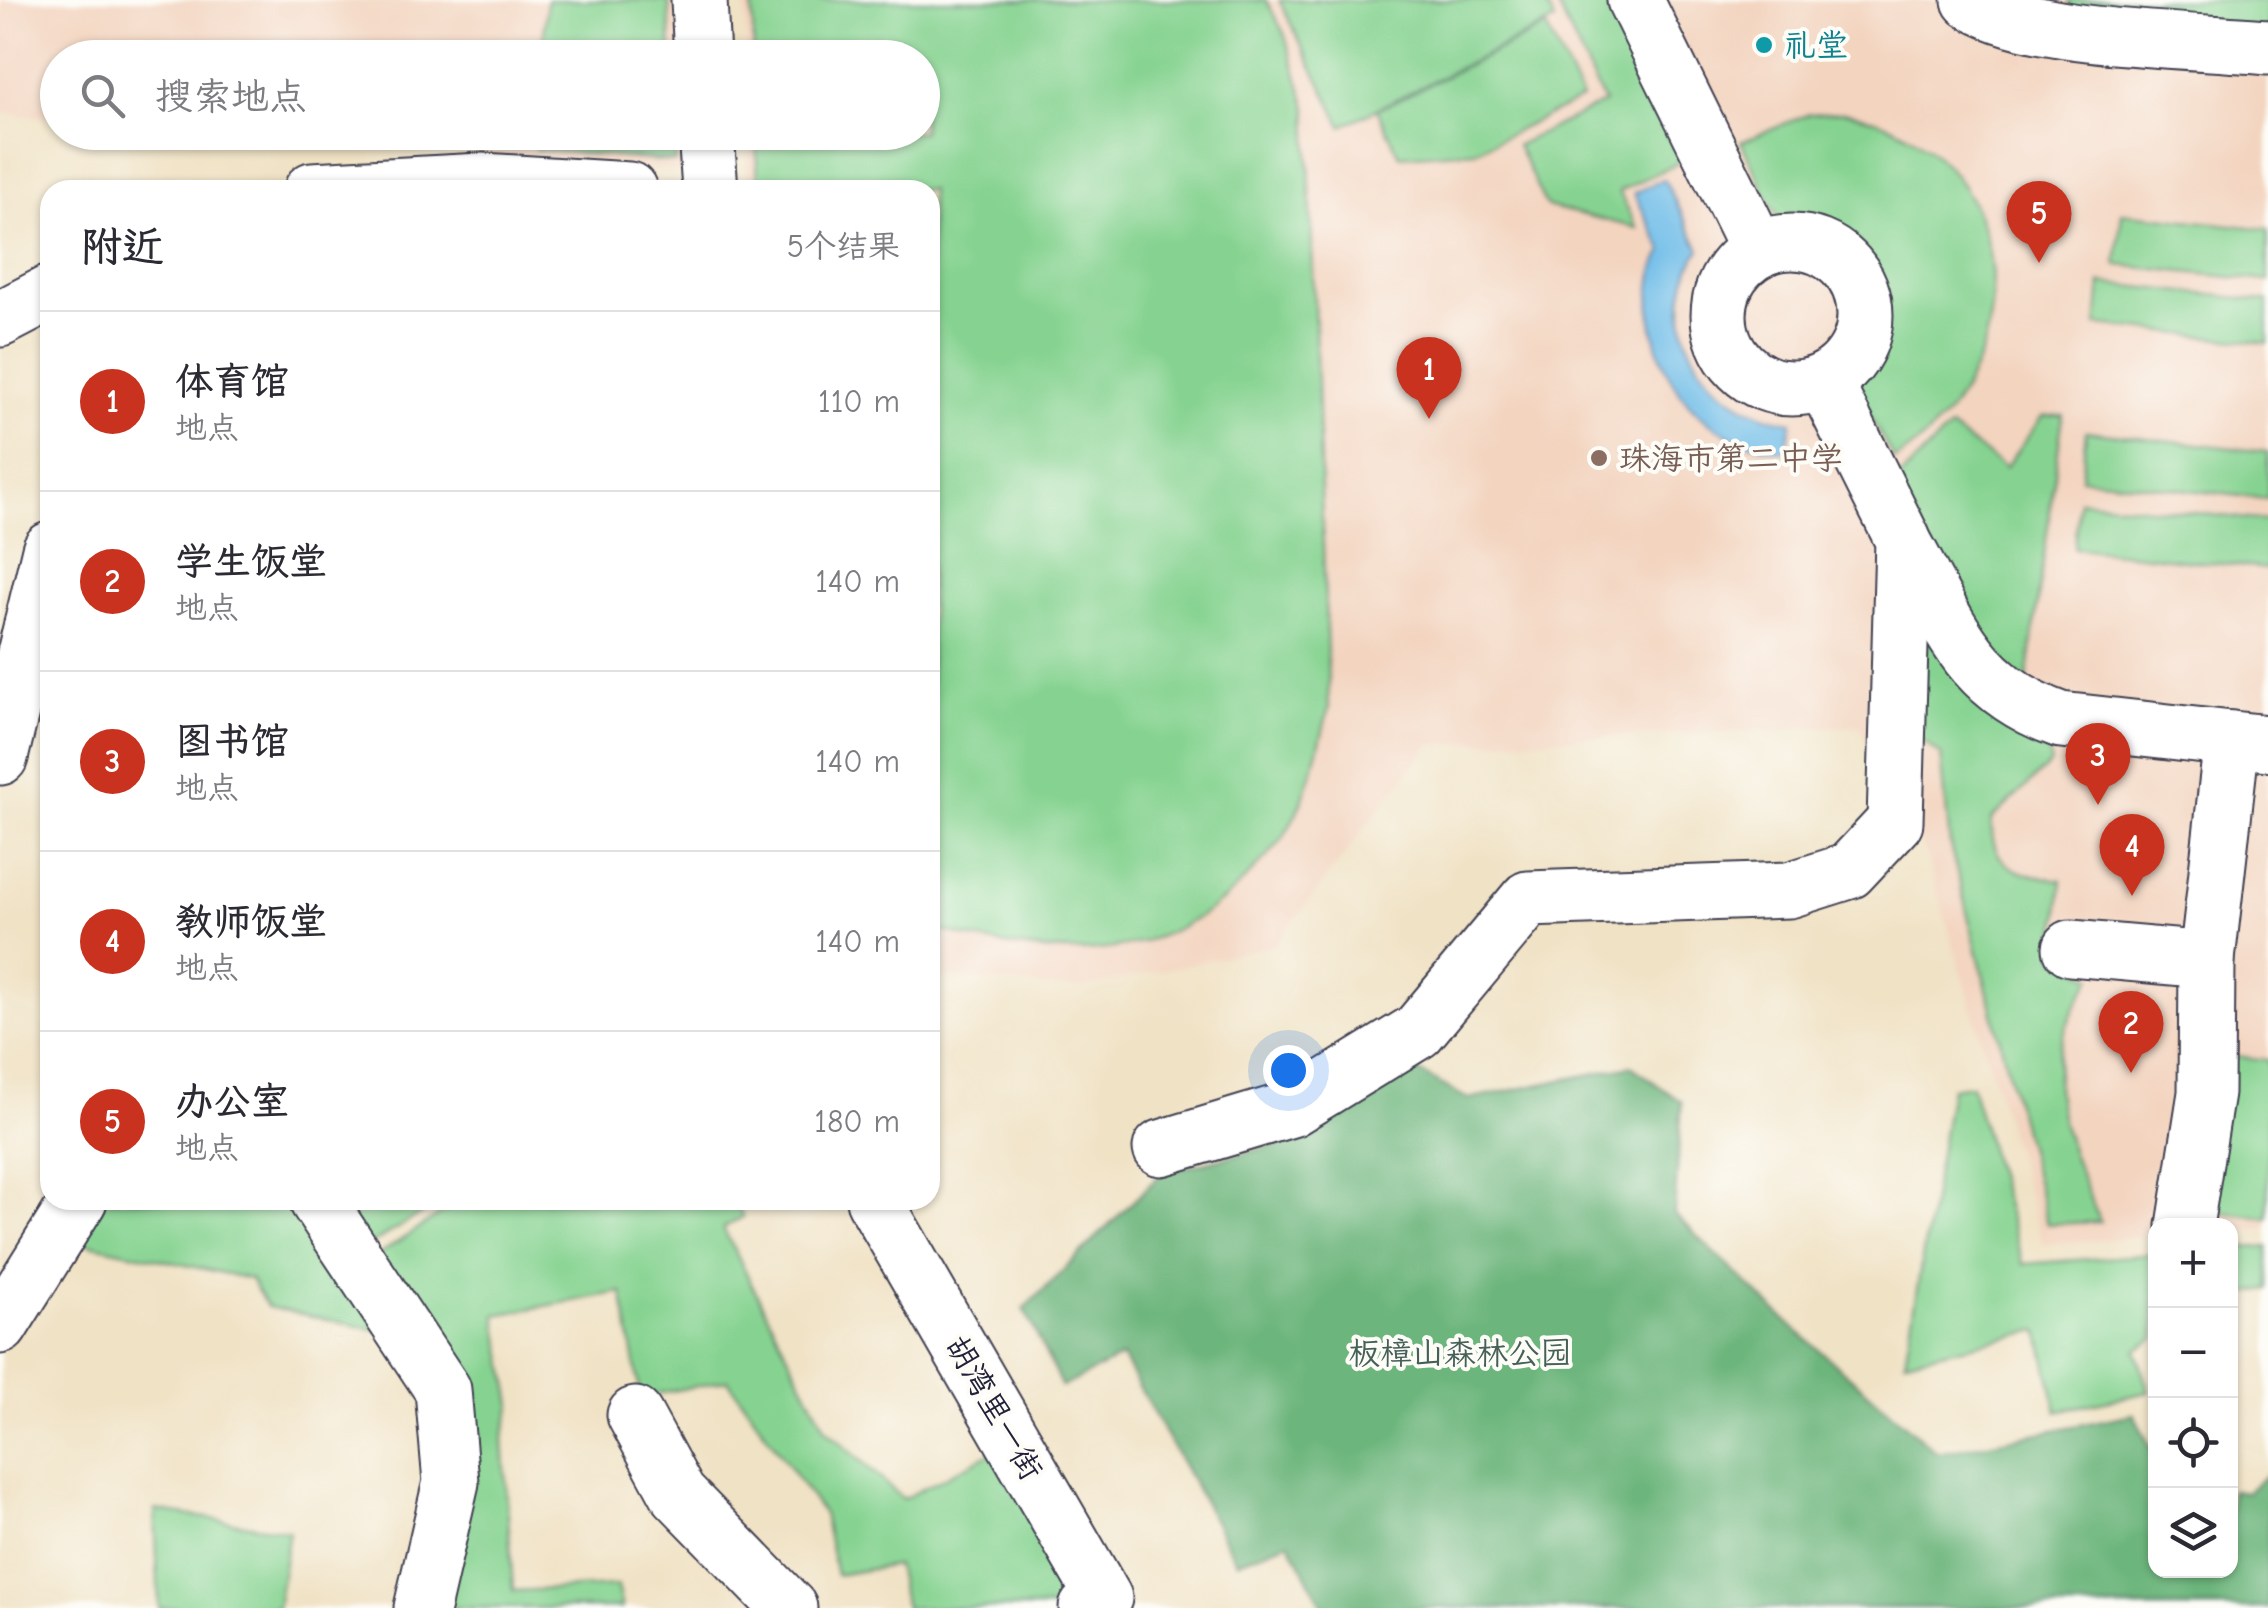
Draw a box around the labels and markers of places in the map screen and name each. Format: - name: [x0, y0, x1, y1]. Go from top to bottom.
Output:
- place label: 礼堂: [1784, 27, 1848, 64]
- marker: 礼堂: [1753, 34, 1775, 56]
- pin: 5: [2006, 180, 2072, 263]
- pin: 1: [1396, 336, 1462, 419]
- place label: 珠海市第二中学: [1619, 440, 1843, 477]
- marker: 珠海市第二中学: [1588, 447, 1610, 469]
- pin: 3: [2066, 722, 2130, 805]
- pin: 4: [2100, 814, 2164, 896]
- pin: 2: [2098, 990, 2164, 1073]

